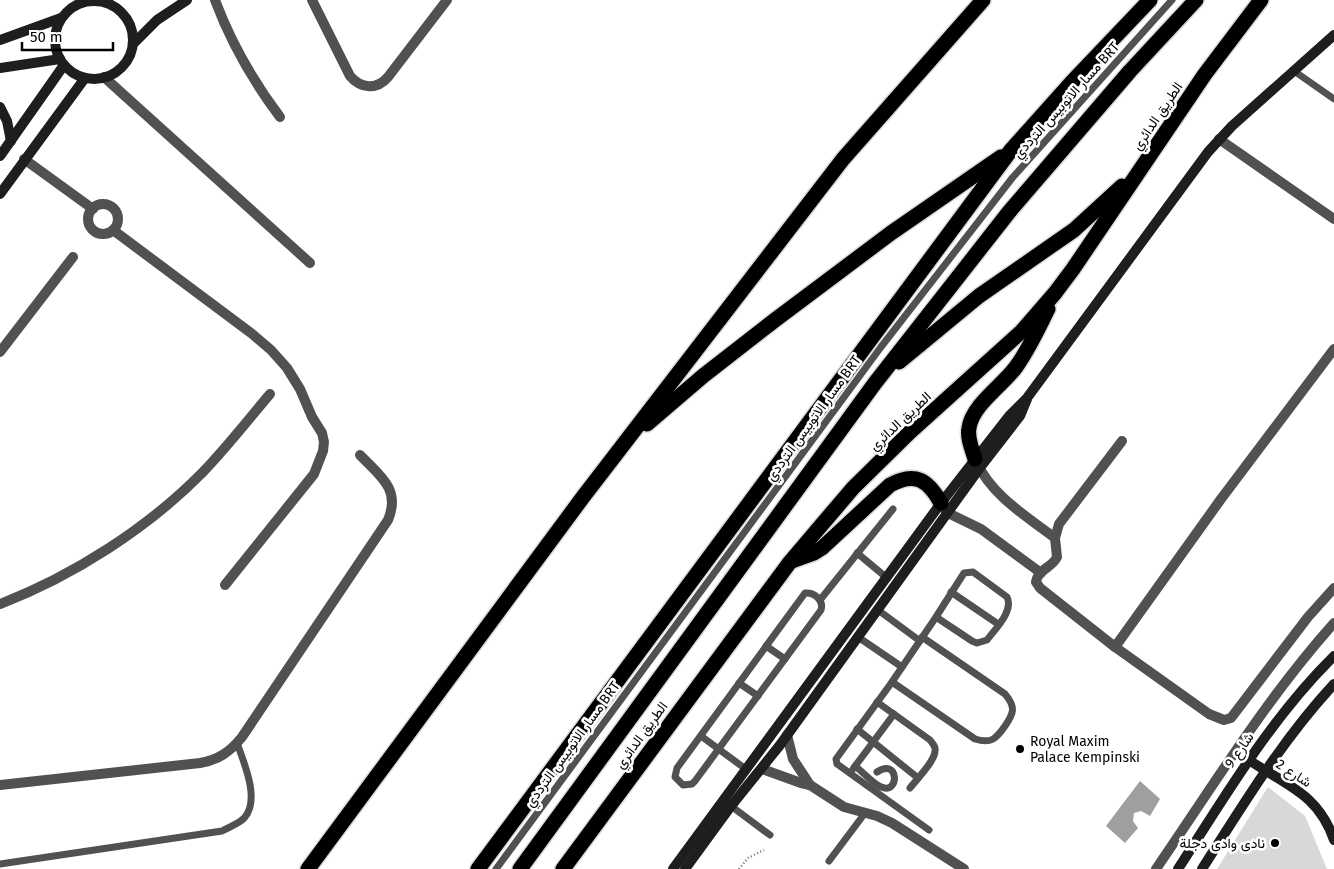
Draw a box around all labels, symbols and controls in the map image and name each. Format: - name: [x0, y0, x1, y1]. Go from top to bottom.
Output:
- scale bar: [22, 20, 114, 52]
- text: 50 m: [30, 28, 63, 46]
- street label: مسار الاتوبيس الترددي BRT: [1010, 38, 1126, 164]
- street label: الطريق الدائري: [1128, 79, 1189, 155]
- street label: مسار الاتوبيس الترددي BRT: [762, 352, 868, 486]
- street label: الطريق الدائري: [866, 388, 937, 457]
- street label: مسار الاتوبيس الترددي BRT: [521, 678, 627, 812]
- street label: الطريق الدائري: [611, 699, 674, 774]
- street label: شارع 9: [1221, 729, 1259, 772]
- place label: Royal Maxim Palace Kempinski: [1030, 733, 1140, 766]
- marker: Royal Maxim Palace Kempinski: [1014, 743, 1026, 755]
- street label: شارع 2: [1272, 756, 1315, 793]
- place label: نادى وادى دجلة: [1180, 835, 1265, 852]
- marker: نادى وادى دجلة: [1269, 837, 1281, 849]

